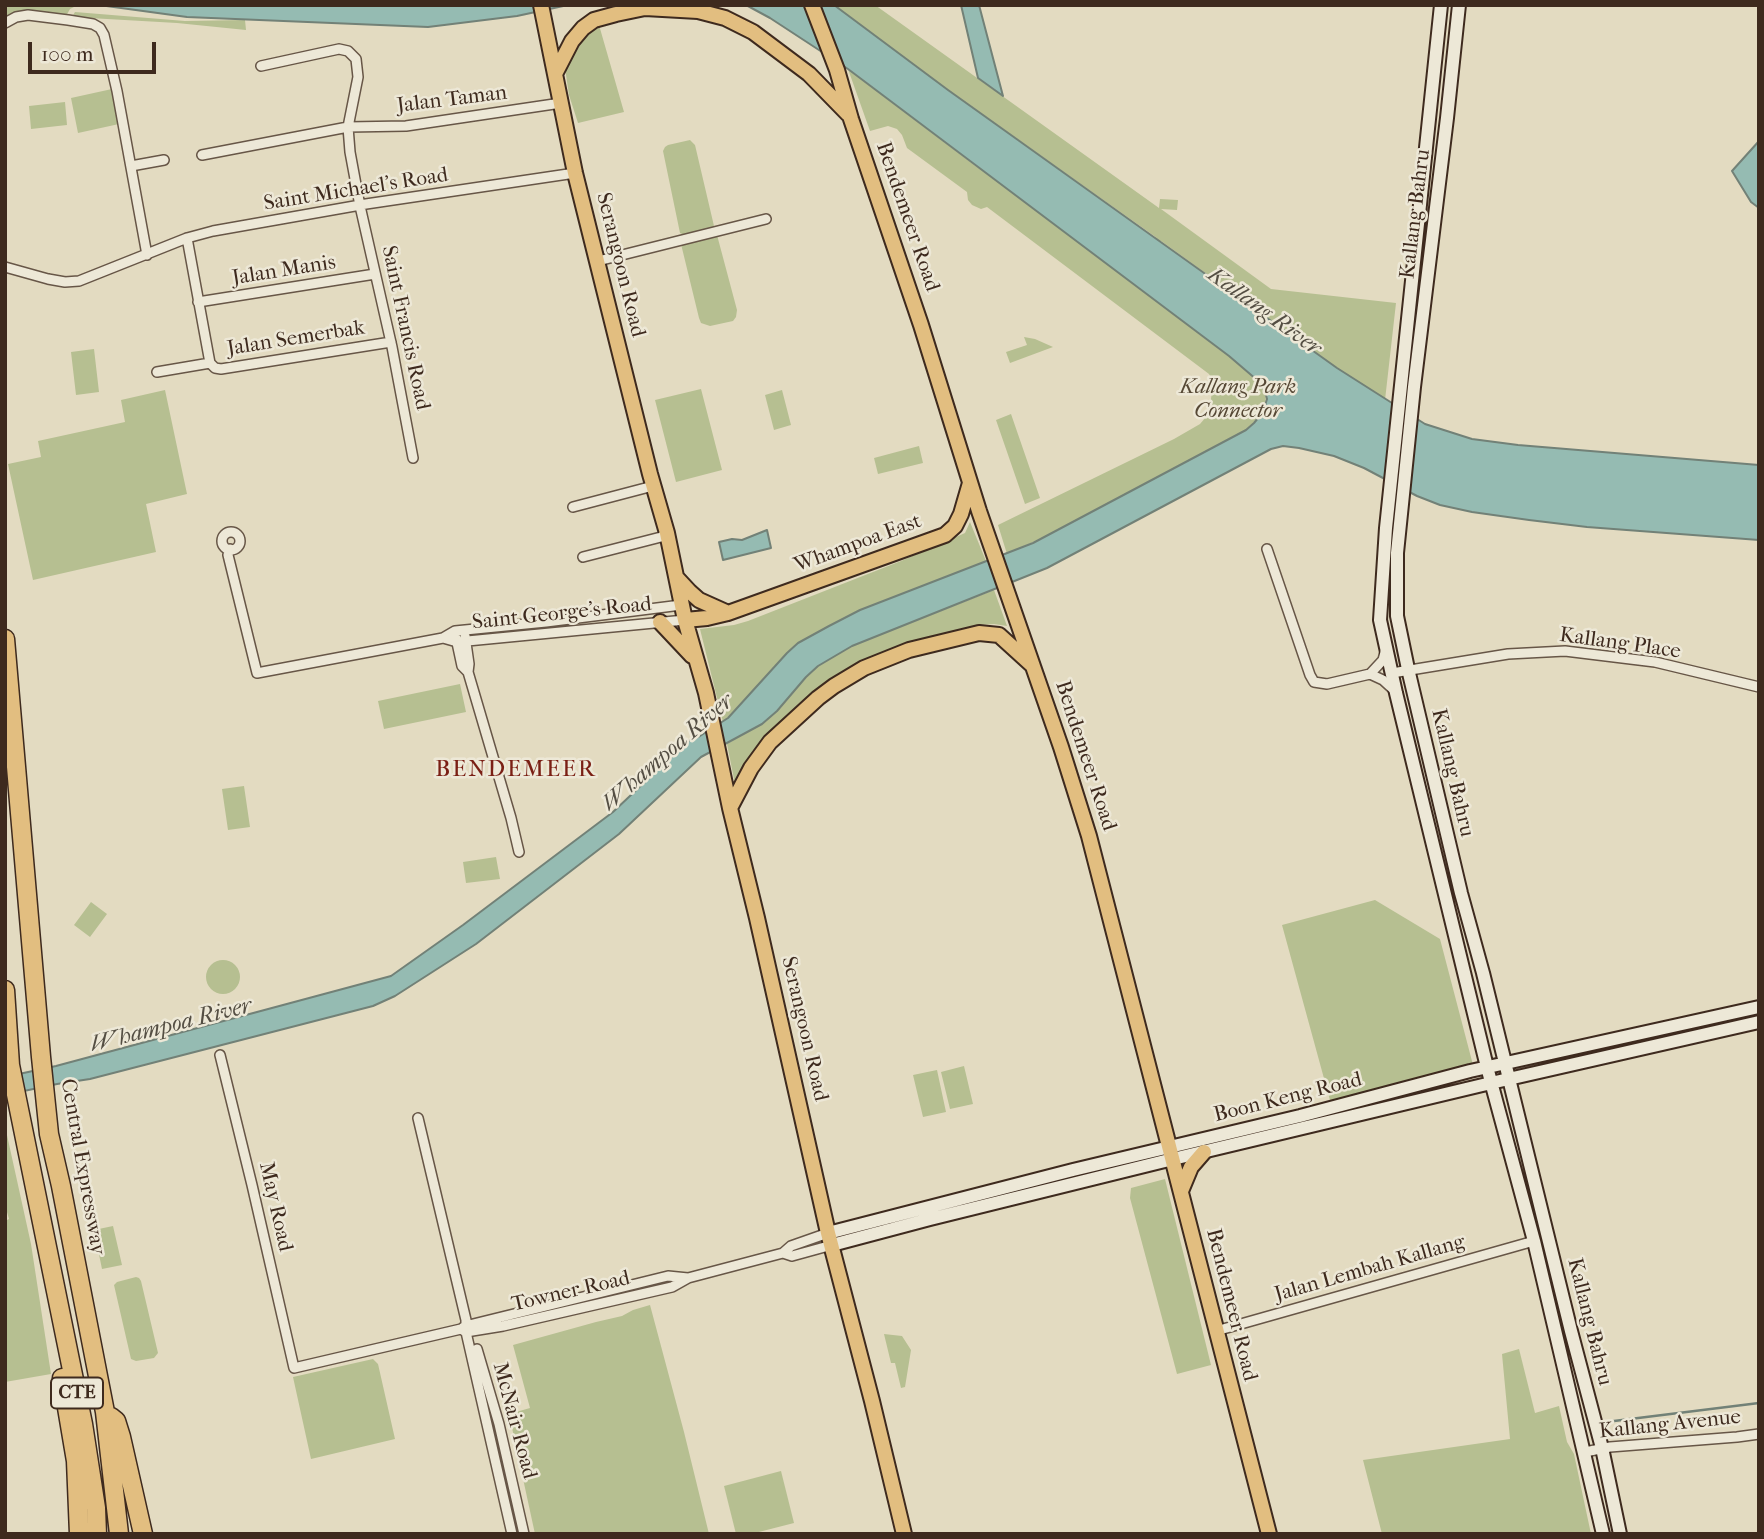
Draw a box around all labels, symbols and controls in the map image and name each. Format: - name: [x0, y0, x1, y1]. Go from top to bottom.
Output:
- scale bar: [32, 28, 159, 72]
- text: 100 m: [41, 42, 94, 66]
- street label: Jalan Taman: [395, 81, 509, 119]
- street label: Bendemeer Road: [870, 139, 944, 295]
- street label: Kallang Bahru: [1396, 148, 1436, 280]
- street label: Saint Michael's Road: [262, 163, 450, 217]
- street label: Serangoon Road: [590, 190, 650, 340]
- street label: Saint Francis Road: [375, 244, 435, 412]
- street label: Jalan Manis: [230, 250, 338, 292]
- water label: Kallang River: [1202, 262, 1326, 362]
- street label: Jalan Semerbak: [225, 316, 367, 362]
- park label: Kallang Park Connector: [1180, 375, 1296, 425]
- street label: Whampoa East: [791, 509, 925, 579]
- street label: Saint George's Road: [471, 592, 653, 636]
- street label: Kallang Place: [1558, 623, 1682, 665]
- street label: Bendemeer Road: [1049, 678, 1121, 834]
- water label: Whampoa River: [596, 688, 740, 818]
- street label: Kallang Bahru: [1425, 707, 1479, 839]
- district label: BENDEMEER: [436, 756, 596, 784]
- street label: Serangoon Road: [775, 954, 833, 1104]
- water label: Whampoa River: [87, 993, 255, 1059]
- street label: Boon Keng Road: [1211, 1067, 1365, 1129]
- street label: Central Expressway: [54, 1077, 110, 1257]
- street label: May Road: [252, 1160, 298, 1254]
- street label: Bendemeer Road: [1200, 1226, 1262, 1384]
- street label: Jalan Lembah Kallang: [1272, 1230, 1468, 1308]
- street label: Kallang Bahru: [1561, 1256, 1617, 1388]
- street label: Towner Road: [509, 1266, 633, 1318]
- street label: McNair Road: [486, 1360, 542, 1482]
- road number: CTE: [51, 1378, 103, 1408]
- street label: Kallang Avenue: [1598, 1405, 1742, 1445]

